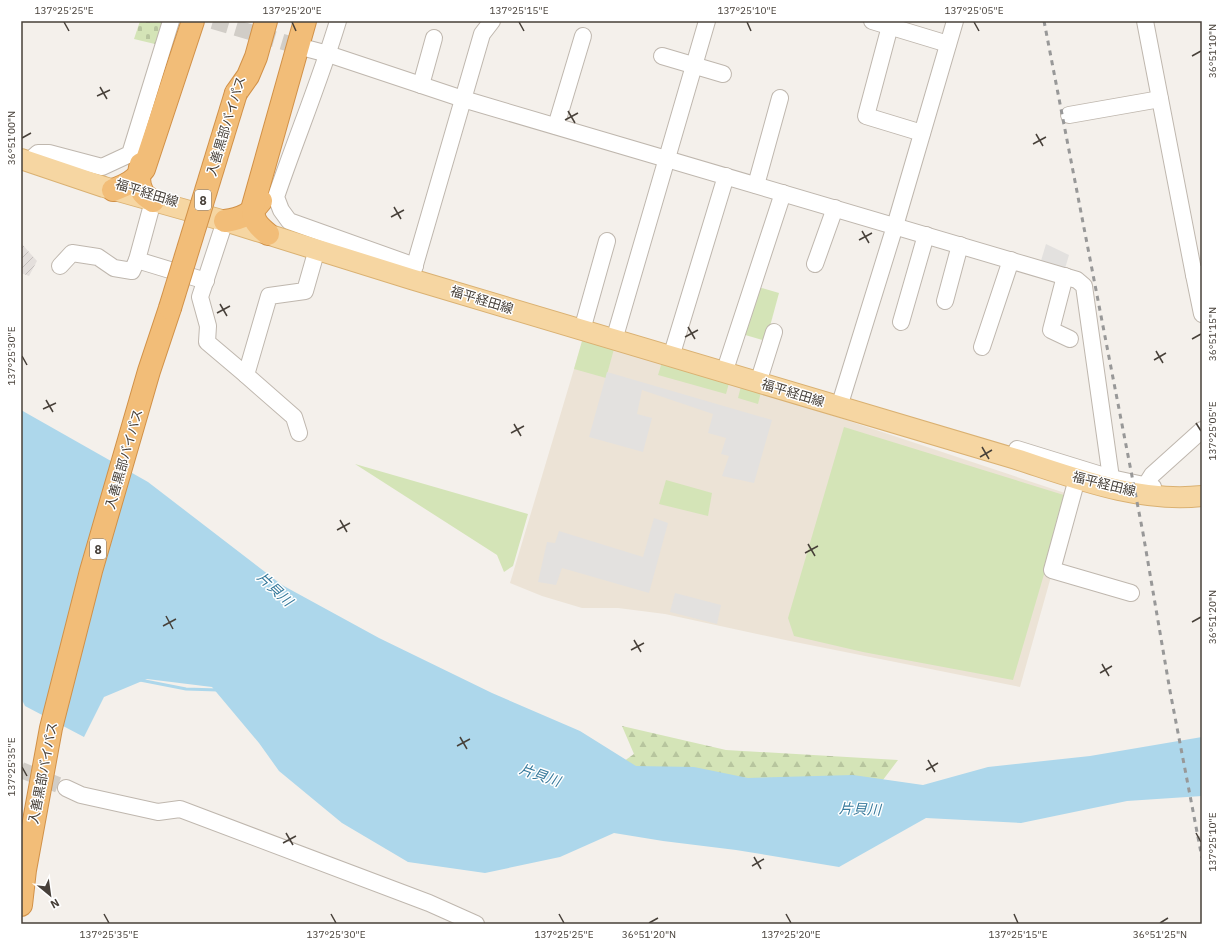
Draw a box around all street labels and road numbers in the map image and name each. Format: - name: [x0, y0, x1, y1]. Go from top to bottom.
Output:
- street label: 入善黒部バイパス: [203, 74, 249, 178]
- street label: 福平経田線: [113, 175, 181, 211]
- road number: 8: [195, 190, 211, 210]
- street label: 福平経田線: [448, 282, 516, 318]
- street label: 福平経田線: [759, 375, 827, 411]
- street label: 入善黒部バイパス: [102, 407, 146, 511]
- street label: 福平経田線: [1070, 468, 1138, 500]
- road number: 8: [90, 539, 106, 559]
- street label: 入善黒部バイパス: [25, 720, 61, 826]

